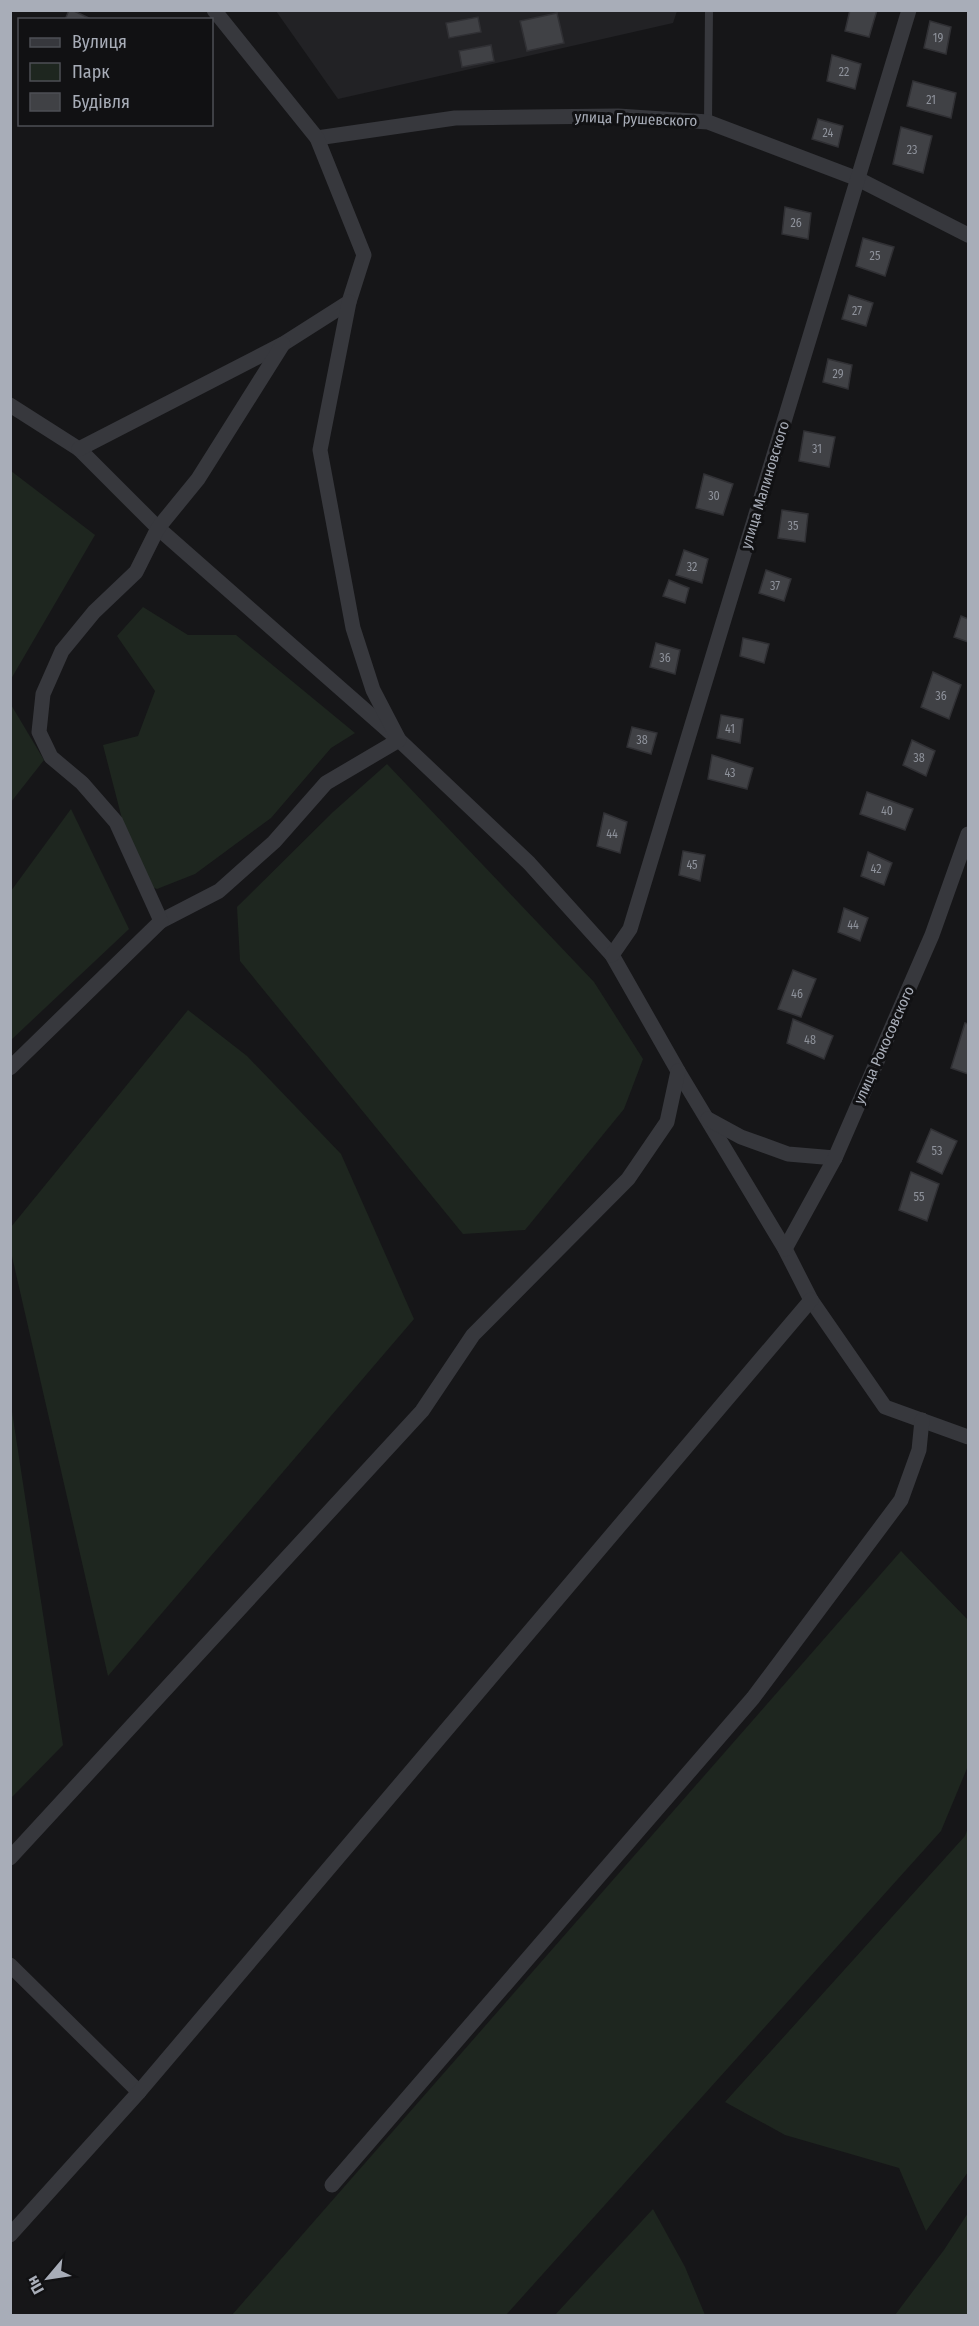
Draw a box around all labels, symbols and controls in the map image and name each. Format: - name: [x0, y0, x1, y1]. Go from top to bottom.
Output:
- legend: [18, 18, 213, 126]
- text: Вулиця: [72, 31, 127, 53]
- house number: 19: [933, 31, 943, 45]
- text: Парк: [72, 61, 110, 83]
- house number: 22: [839, 65, 849, 79]
- text: Будівля: [72, 91, 130, 113]
- house number: 21: [926, 93, 936, 107]
- street label: улица Грушевского: [574, 108, 698, 130]
- house number: 24: [823, 126, 834, 140]
- house number: 23: [907, 143, 917, 157]
- house number: 26: [790, 216, 802, 230]
- house number: 25: [870, 249, 881, 263]
- house number: 27: [852, 304, 862, 318]
- house number: 29: [832, 367, 844, 381]
- street label: улица Малиновского: [737, 419, 793, 551]
- house number: 31: [812, 442, 822, 456]
- house number: 30: [708, 489, 720, 503]
- house number: 35: [788, 519, 799, 533]
- house number: 32: [687, 560, 697, 574]
- house number: 37: [770, 579, 780, 593]
- house number: 36: [659, 651, 671, 665]
- house number: 36: [935, 689, 947, 703]
- house number: 41: [725, 722, 735, 736]
- house number: 38: [636, 733, 648, 747]
- house number: 38: [913, 751, 925, 765]
- house number: 43: [724, 766, 736, 780]
- house number: 40: [881, 804, 893, 818]
- house number: 44: [606, 827, 618, 841]
- house number: 45: [686, 858, 698, 872]
- house number: 42: [871, 862, 881, 876]
- house number: 44: [847, 918, 859, 932]
- street label: улица Рокосовского: [850, 983, 918, 1107]
- house number: 46: [791, 987, 803, 1001]
- house number: 48: [804, 1033, 816, 1047]
- house number: 53: [932, 1144, 942, 1158]
- house number: 55: [914, 1190, 925, 1204]
- north arrow: [18, 2248, 78, 2308]
- text: Пн: [23, 2272, 48, 2298]

